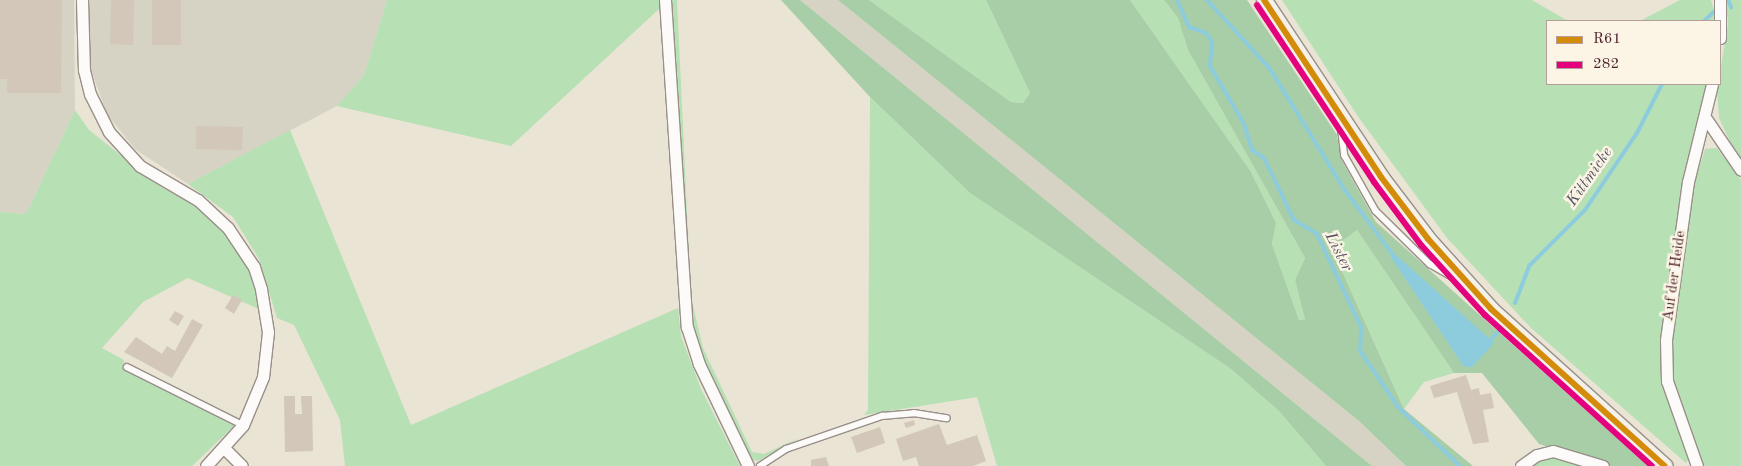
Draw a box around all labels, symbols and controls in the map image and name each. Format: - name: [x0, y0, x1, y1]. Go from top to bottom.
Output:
- legend: [1546, 20, 1721, 85]
- text: R61: [1593, 32, 1621, 47]
- text: 282: [1593, 57, 1619, 72]
- water label: Kittmicke: [1563, 144, 1617, 210]
- water label: Lister: [1320, 229, 1356, 275]
- street label: Auf der Heide: [1660, 230, 1690, 322]

